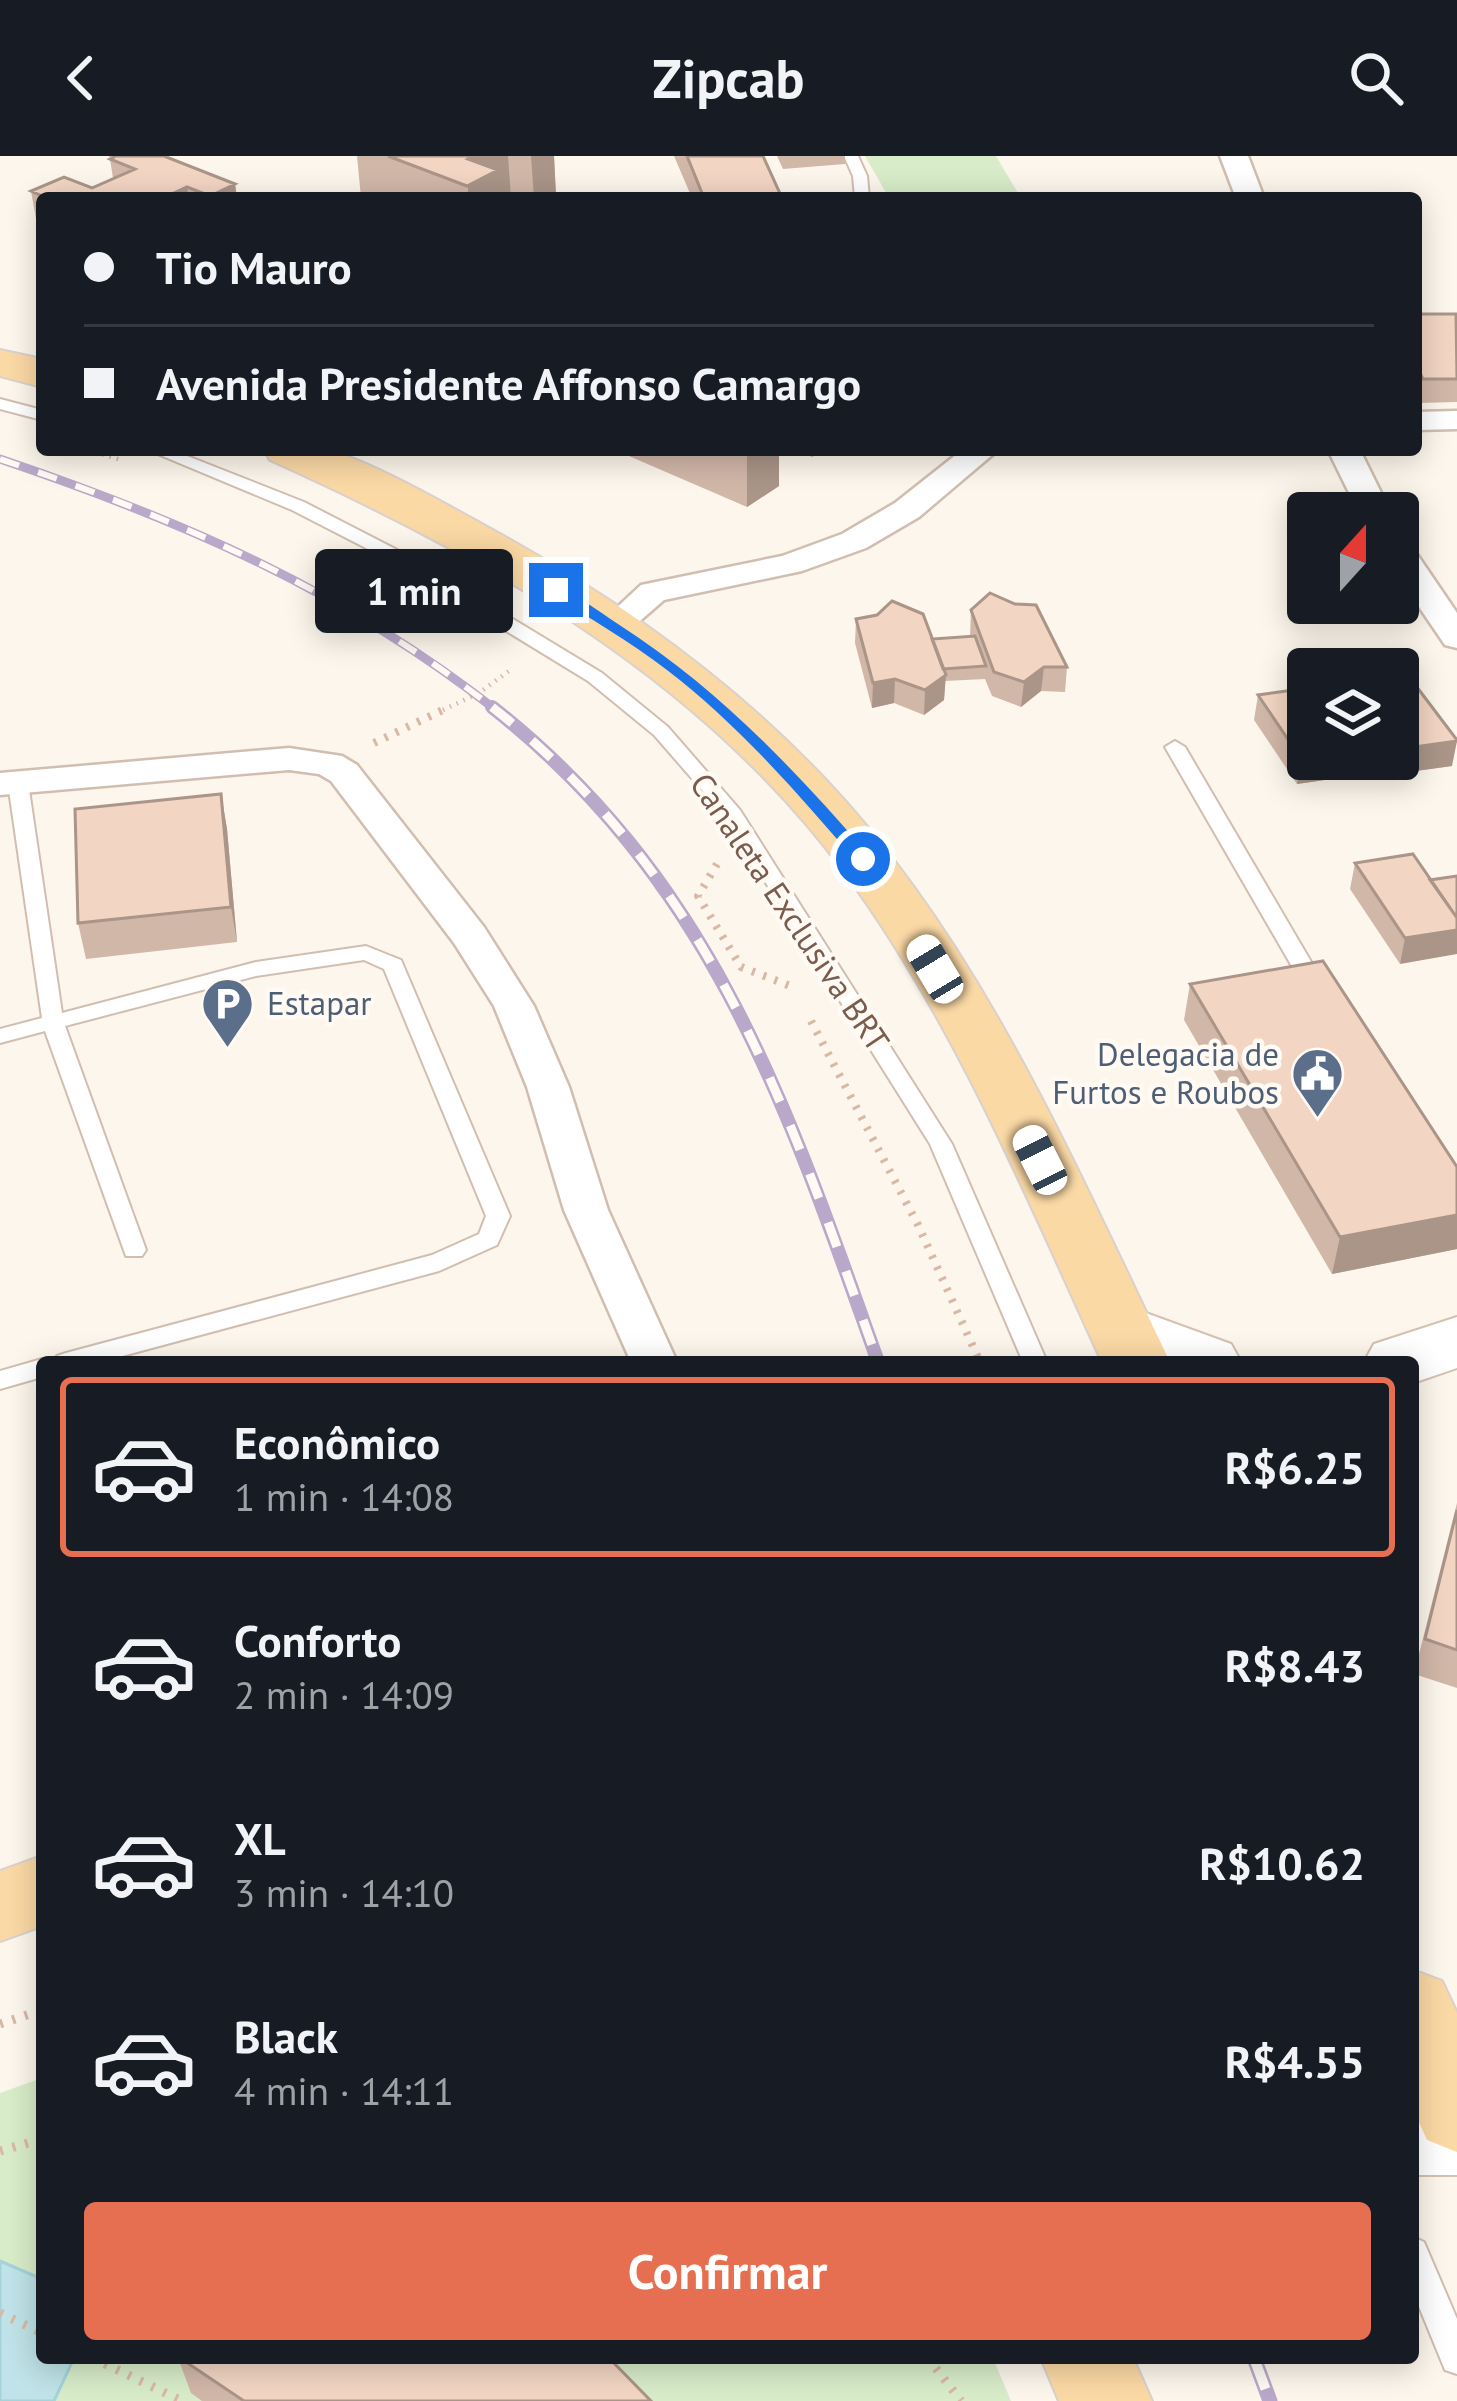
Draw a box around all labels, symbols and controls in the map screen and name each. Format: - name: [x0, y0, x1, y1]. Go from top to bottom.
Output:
- text: Zipcab: [653, 43, 804, 113]
- icon: back: [48, 45, 114, 111]
- icon: search: [1343, 45, 1409, 111]
- text: Tio Mauro: [156, 238, 352, 296]
- text: Avenida Presidente Affonso Camargo: [156, 354, 861, 412]
- north arrow: [1287, 492, 1419, 624]
- map controls: [1287, 492, 1419, 780]
- callout: 1 min: [316, 548, 514, 632]
- route end: [529, 563, 583, 617]
- text: 1 min: [366, 565, 462, 616]
- button: layers: [1287, 648, 1419, 780]
- street label: Canaleta Exclusiva BRT: [681, 764, 900, 1059]
- route start: [836, 832, 890, 886]
- car: [901, 929, 969, 1009]
- parking icon: Estapar: [200, 975, 256, 1049]
- place label: Estapar: [267, 981, 372, 1024]
- place label: Delegacia de Furtos e Roubos: [1052, 1032, 1279, 1113]
- public building icon: Delegacia de Furtos e Roubos: [1290, 1045, 1346, 1119]
- car: [1008, 1120, 1072, 1200]
- icon: car: [90, 1413, 198, 1521]
- text: Econômico: [234, 1413, 440, 1471]
- text: R$6.25: [1225, 1438, 1365, 1496]
- text: 1 min · 14:08: [234, 1471, 454, 1522]
- icon: car: [90, 1611, 198, 1719]
- text: Conforto: [234, 1611, 401, 1669]
- text: R$8.43: [1225, 1636, 1365, 1694]
- text: 2 min · 14:09: [234, 1669, 454, 1720]
- icon: car: [90, 1809, 198, 1917]
- text: XL: [234, 1809, 286, 1867]
- text: R$10.62: [1199, 1834, 1365, 1892]
- text: 3 min · 14:10: [234, 1867, 454, 1918]
- icon: car: [90, 2007, 198, 2115]
- text: Black: [234, 2007, 338, 2065]
- text: R$4.55: [1225, 2032, 1365, 2090]
- text: 4 min · 14:11: [234, 2065, 454, 2116]
- button: Confirmar: [84, 2202, 1371, 2340]

